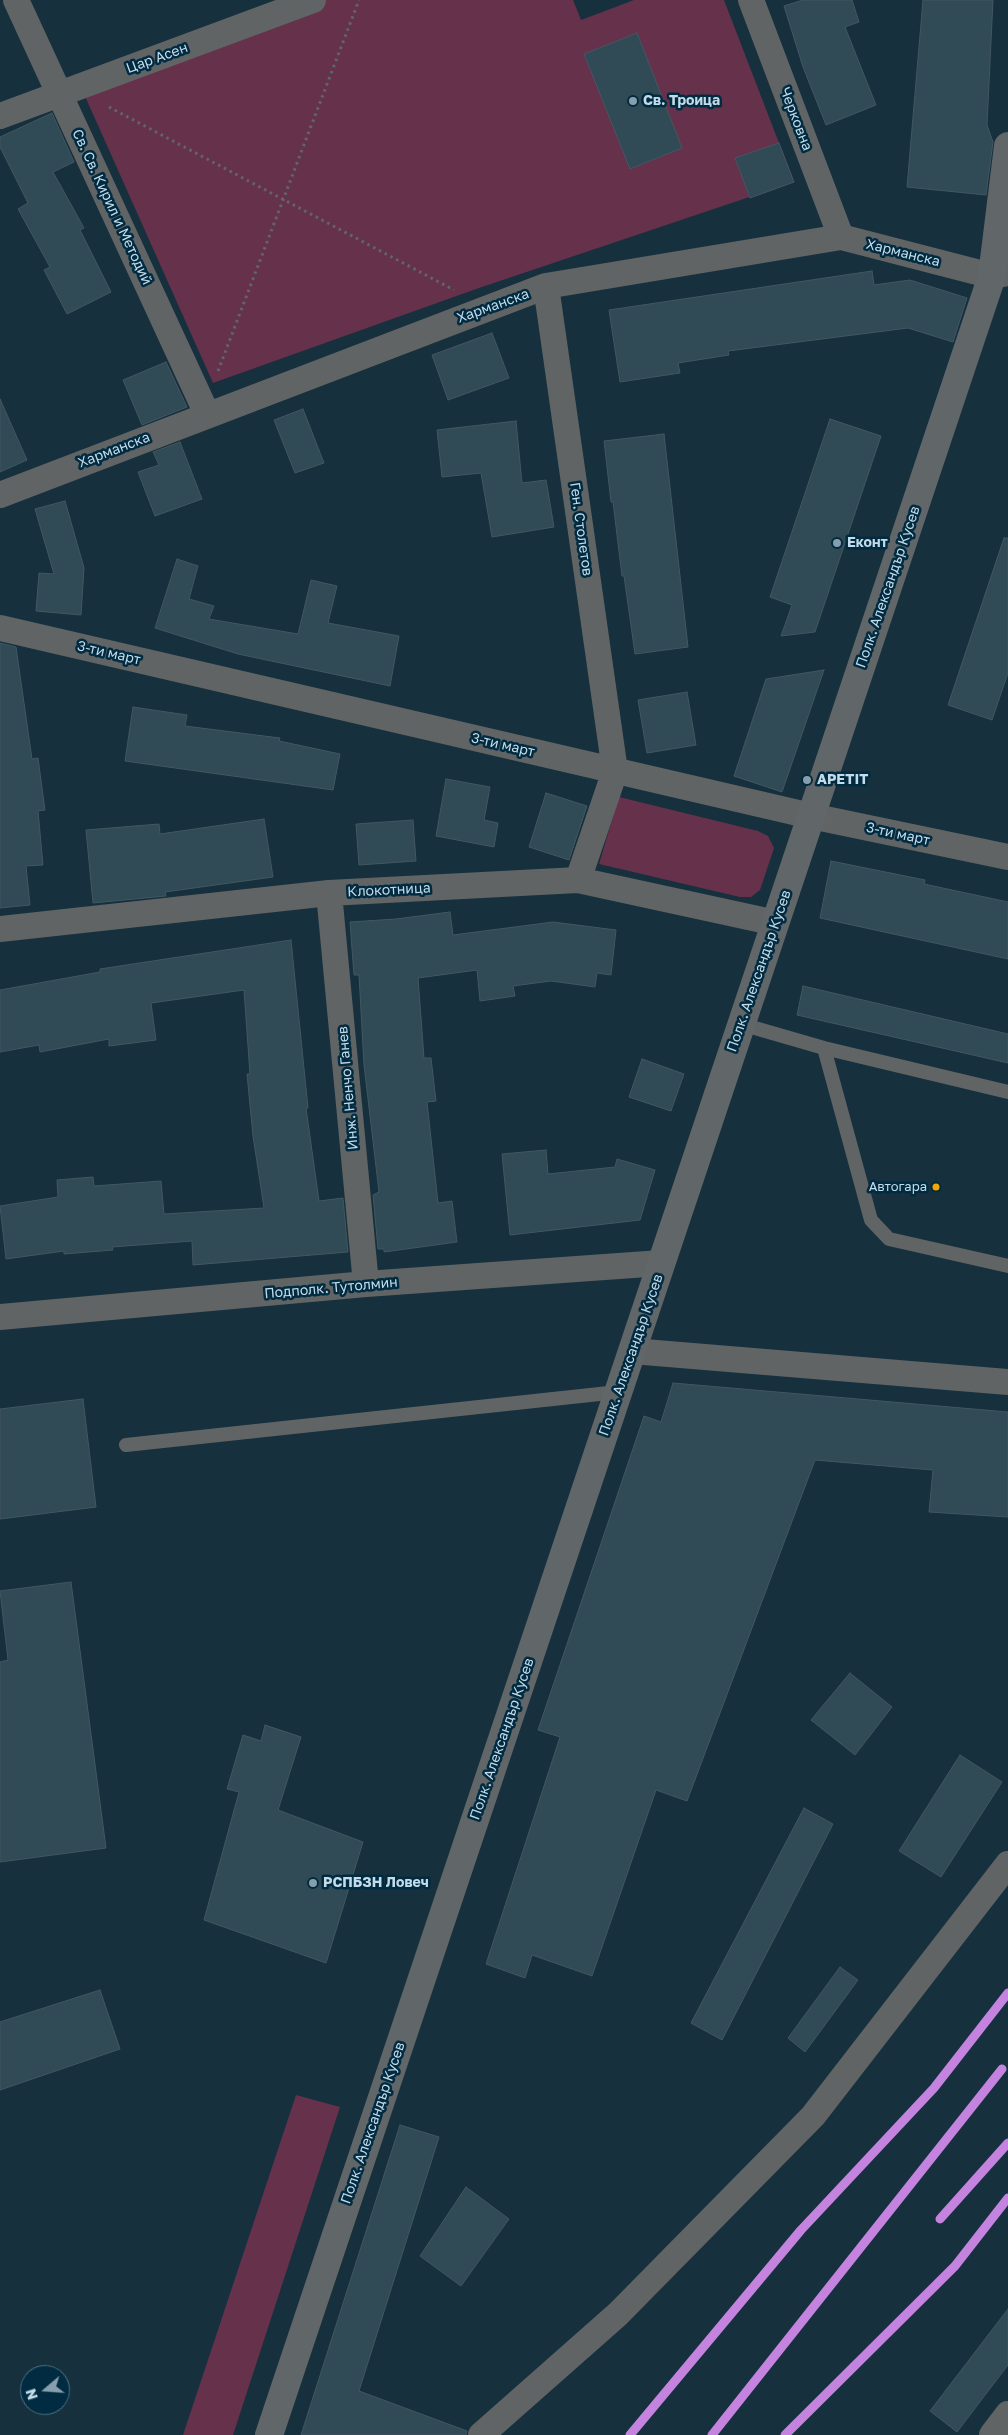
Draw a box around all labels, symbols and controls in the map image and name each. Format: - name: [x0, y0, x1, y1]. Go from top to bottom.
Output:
- street label: Цар Асен: [124, 39, 190, 77]
- street label: Черковна: [776, 85, 816, 153]
- place label: Св. Троица: [643, 93, 720, 109]
- marker: Св. Троица: [627, 95, 639, 107]
- street label: Св. Св. Кирил и Методий: [69, 127, 155, 287]
- street label: Харманска: [864, 236, 942, 270]
- street label: Харманска: [455, 285, 531, 327]
- street label: Харманска: [76, 429, 152, 471]
- street label: Ген. Столетов: [566, 481, 596, 577]
- street label: Полк. Александър Кусев: [852, 504, 924, 670]
- place label: Еконт: [847, 535, 888, 551]
- marker: Еконт: [831, 537, 843, 549]
- street label: 3-ти март: [76, 638, 142, 668]
- street label: 3-ти март: [470, 730, 536, 760]
- place label: APETIT: [817, 772, 868, 788]
- marker: APETIT: [801, 774, 813, 786]
- street label: 3-ти март: [865, 819, 931, 849]
- street label: Клокотница: [347, 879, 431, 901]
- street label: Полк. Александър Кусев: [723, 888, 795, 1054]
- street label: Инж. Ненчо Ганев: [334, 1025, 362, 1151]
- place label: Автогара: [869, 1179, 927, 1195]
- marker: Автогара: [931, 1182, 941, 1192]
- street label: Полк. Александър Кусев: [595, 1272, 667, 1438]
- street label: Подполк. Тутолмин: [264, 1274, 398, 1302]
- street label: Полк. Александър Кусев: [466, 1656, 538, 1822]
- place label: РСПБЗН Ловеч: [323, 1875, 429, 1891]
- marker: РСПБЗН Ловеч: [307, 1877, 319, 1889]
- street label: Полк. Александър Кусев: [337, 2040, 409, 2206]
- north arrow: [20, 2365, 70, 2415]
- text: N: [21, 2387, 41, 2402]

